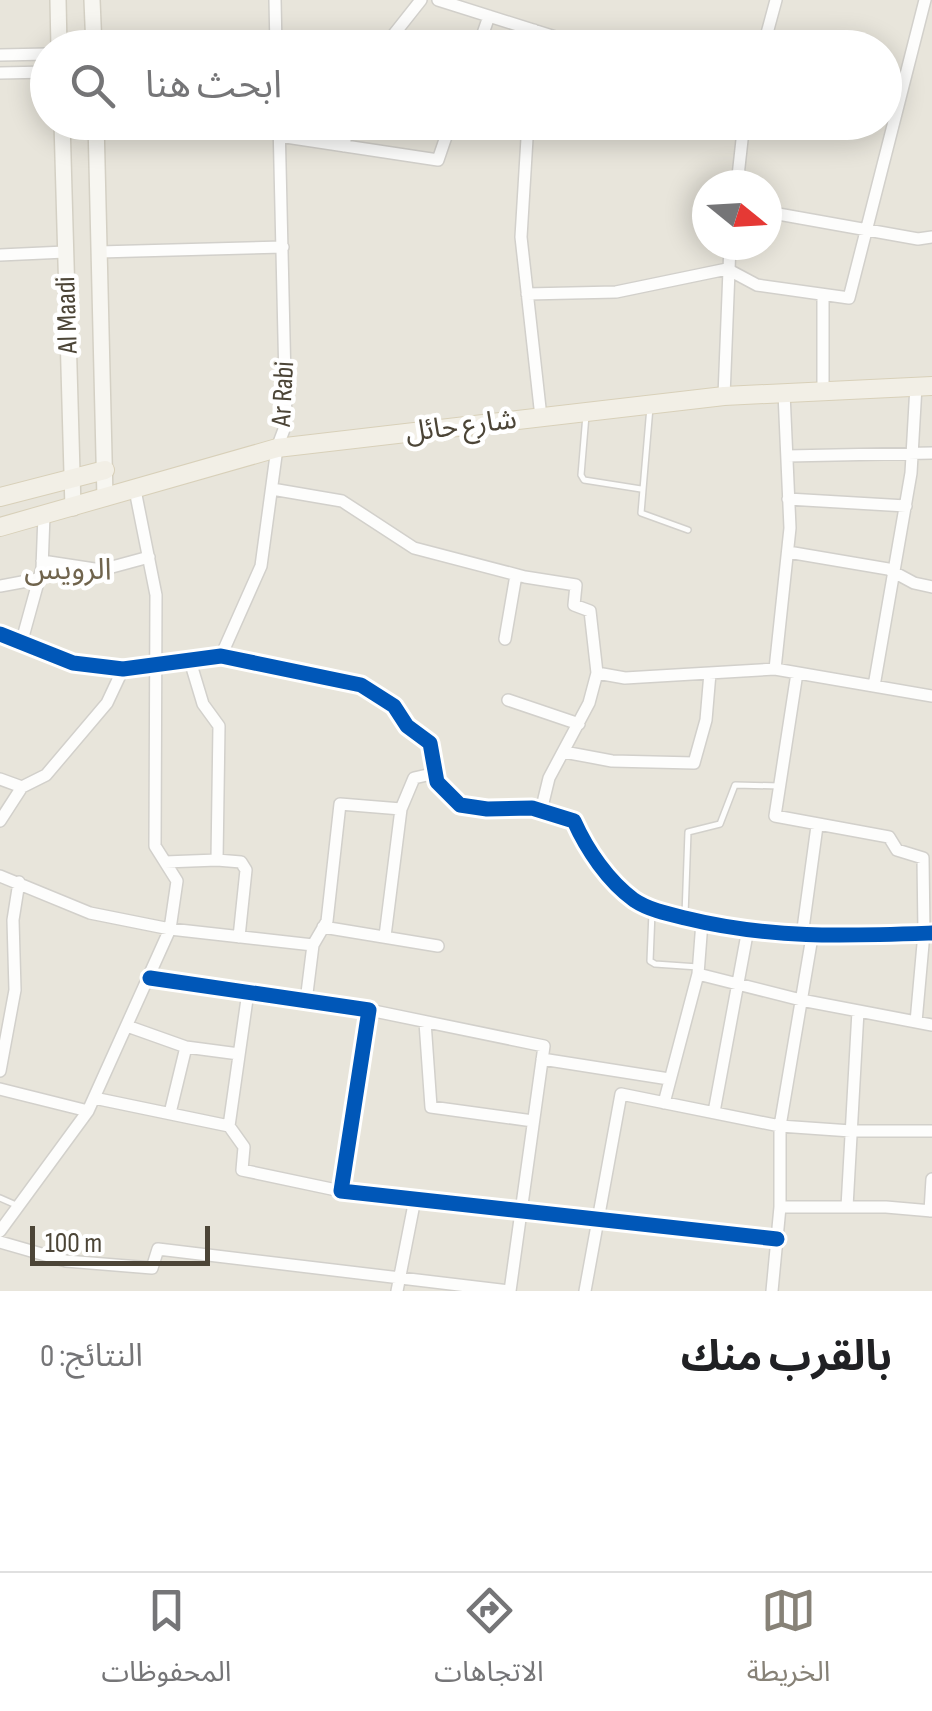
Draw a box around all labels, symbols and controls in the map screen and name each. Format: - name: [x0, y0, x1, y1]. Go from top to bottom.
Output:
- search box: [30, 30, 902, 140]
- icon: search: [65, 58, 120, 113]
- text: ابحث هنا: [145, 63, 282, 108]
- north arrow: [692, 170, 782, 260]
- street label: Al Maadi: [49, 276, 85, 355]
- street label: Ar Rabi: [265, 361, 301, 428]
- street label: شارع حائل: [404, 403, 519, 452]
- district label: الرويس: [24, 552, 112, 588]
- scale bar: [30, 1221, 210, 1266]
- text: 100 m: [45, 1227, 102, 1260]
- text: بالقرب منك: [681, 1332, 892, 1383]
- text: النتائج: 0: [40, 1337, 143, 1376]
- tab: المحفوظات: [101, 1583, 231, 1702]
- tab: الاتجاهات: [434, 1583, 544, 1702]
- tab: الخريطة: [747, 1583, 831, 1702]

